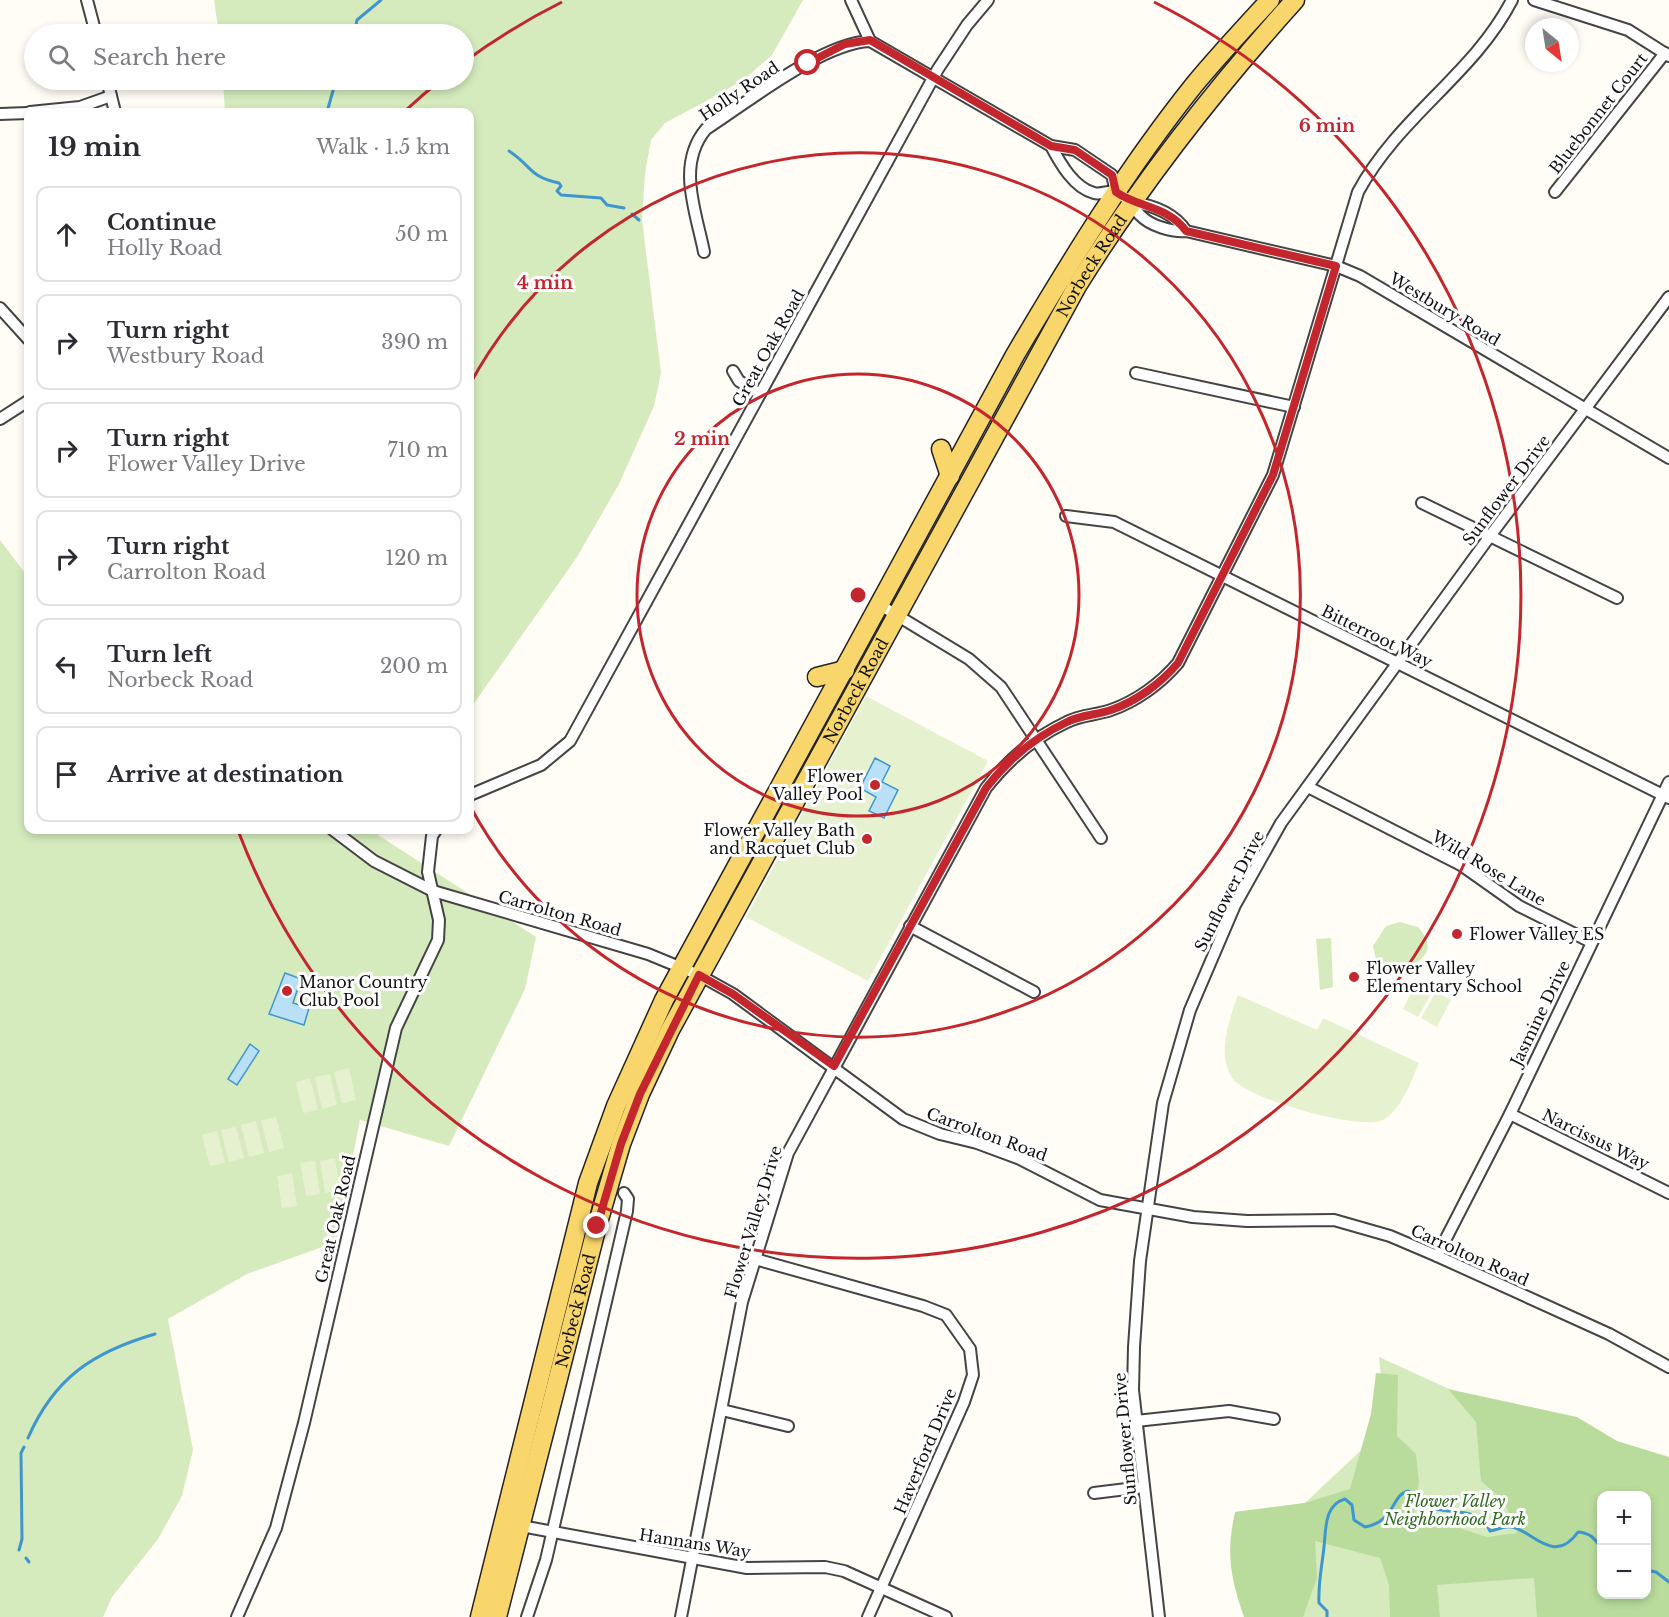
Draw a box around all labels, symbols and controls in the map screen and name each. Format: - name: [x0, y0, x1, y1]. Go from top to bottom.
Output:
- north arrow: [1525, 18, 1579, 72]
- search box: [24, 24, 474, 90]
- icon: search: [45, 41, 78, 74]
- text: Search here: [93, 44, 226, 71]
- route start: [794, 49, 820, 75]
- street label: Bluebonnet Court: [1545, 49, 1651, 177]
- street label: Holly Road: [695, 57, 783, 125]
- text: 6 min: [1299, 115, 1355, 137]
- text: 19 min: [48, 131, 141, 163]
- text: Walk · 1.5 km: [316, 135, 450, 159]
- text: Continue: [107, 209, 216, 236]
- street label: Norbeck Road: [1052, 210, 1131, 320]
- icon: ahead: [50, 218, 83, 251]
- text: 50 m: [395, 222, 448, 246]
- text: Holly Road: [107, 236, 222, 260]
- street label: Westbury Road: [1385, 268, 1504, 350]
- text: 4 min: [517, 272, 573, 294]
- street label: Great Oak Road: [728, 286, 809, 410]
- text: Turn right: [107, 317, 229, 344]
- icon: right: [50, 326, 83, 359]
- text: 390 m: [381, 330, 448, 354]
- text: Westbury Road: [107, 344, 264, 368]
- text: Turn right: [107, 425, 229, 452]
- text: 2 min: [674, 428, 730, 450]
- street label: Sunflower Drive: [1458, 431, 1554, 549]
- icon: right: [50, 434, 83, 467]
- text: 710 m: [388, 438, 448, 462]
- text: Flower Valley Drive: [107, 452, 306, 476]
- text: Turn right: [107, 533, 229, 560]
- icon: right: [50, 542, 83, 575]
- text: 120 m: [385, 546, 448, 570]
- text: Carrolton Road: [107, 560, 266, 584]
- centre of rings: [848, 585, 868, 605]
- street label: Bitterroot Way: [1318, 600, 1437, 672]
- street label: Norbeck Road: [819, 634, 893, 747]
- text: Turn left: [107, 641, 212, 668]
- icon: left: [50, 650, 83, 683]
- text: 200 m: [380, 654, 448, 678]
- text: Norbeck Road: [107, 668, 253, 692]
- icon: arrive: [50, 758, 83, 791]
- text: Arrive at destination: [107, 761, 344, 788]
- place label: Flower Valley Pool: [772, 766, 863, 804]
- marker: Flower Valley Pool: [868, 778, 882, 792]
- place label: Flower Valley Bath and Racquet Club: [703, 820, 855, 858]
- street label: Wild Rose Lane: [1428, 826, 1550, 910]
- street label: Sunflower Drive: [1190, 827, 1268, 955]
- marker: Flower Valley Bath and Racquet Club: [860, 832, 874, 846]
- street label: Carrolton Road: [496, 886, 624, 940]
- place label: Flower Valley ES: [1469, 924, 1604, 944]
- marker: Flower Valley ES: [1450, 927, 1464, 941]
- street label: Jasmine Drive: [1505, 957, 1574, 1071]
- place label: Flower Valley Elementary School: [1366, 958, 1522, 996]
- marker: Flower Valley Elementary School: [1347, 970, 1361, 984]
- place label: Manor Country Club Pool: [299, 972, 428, 1010]
- marker: Manor Country Club Pool: [280, 984, 294, 998]
- street label: Carrolton Road: [924, 1103, 1050, 1165]
- street label: Narcissus Way: [1539, 1104, 1654, 1174]
- street label: Flower Valley Drive: [720, 1143, 786, 1301]
- street label: Great Oak Road: [311, 1153, 359, 1285]
- route end: [583, 1212, 609, 1238]
- street label: Carrolton Road: [1408, 1220, 1532, 1290]
- street label: Norbeck Road: [551, 1251, 600, 1370]
- street label: Sunflower Drive: [1109, 1372, 1141, 1506]
- street label: Haverford Drive: [889, 1385, 961, 1517]
- park label: Flower Valley Neighborhood Park: [1383, 1491, 1526, 1529]
- map controls: [1597, 1491, 1651, 1599]
- button: +: [1597, 1491, 1651, 1545]
- street label: Hannans Way: [638, 1524, 753, 1562]
- button: −: [1597, 1545, 1651, 1599]

